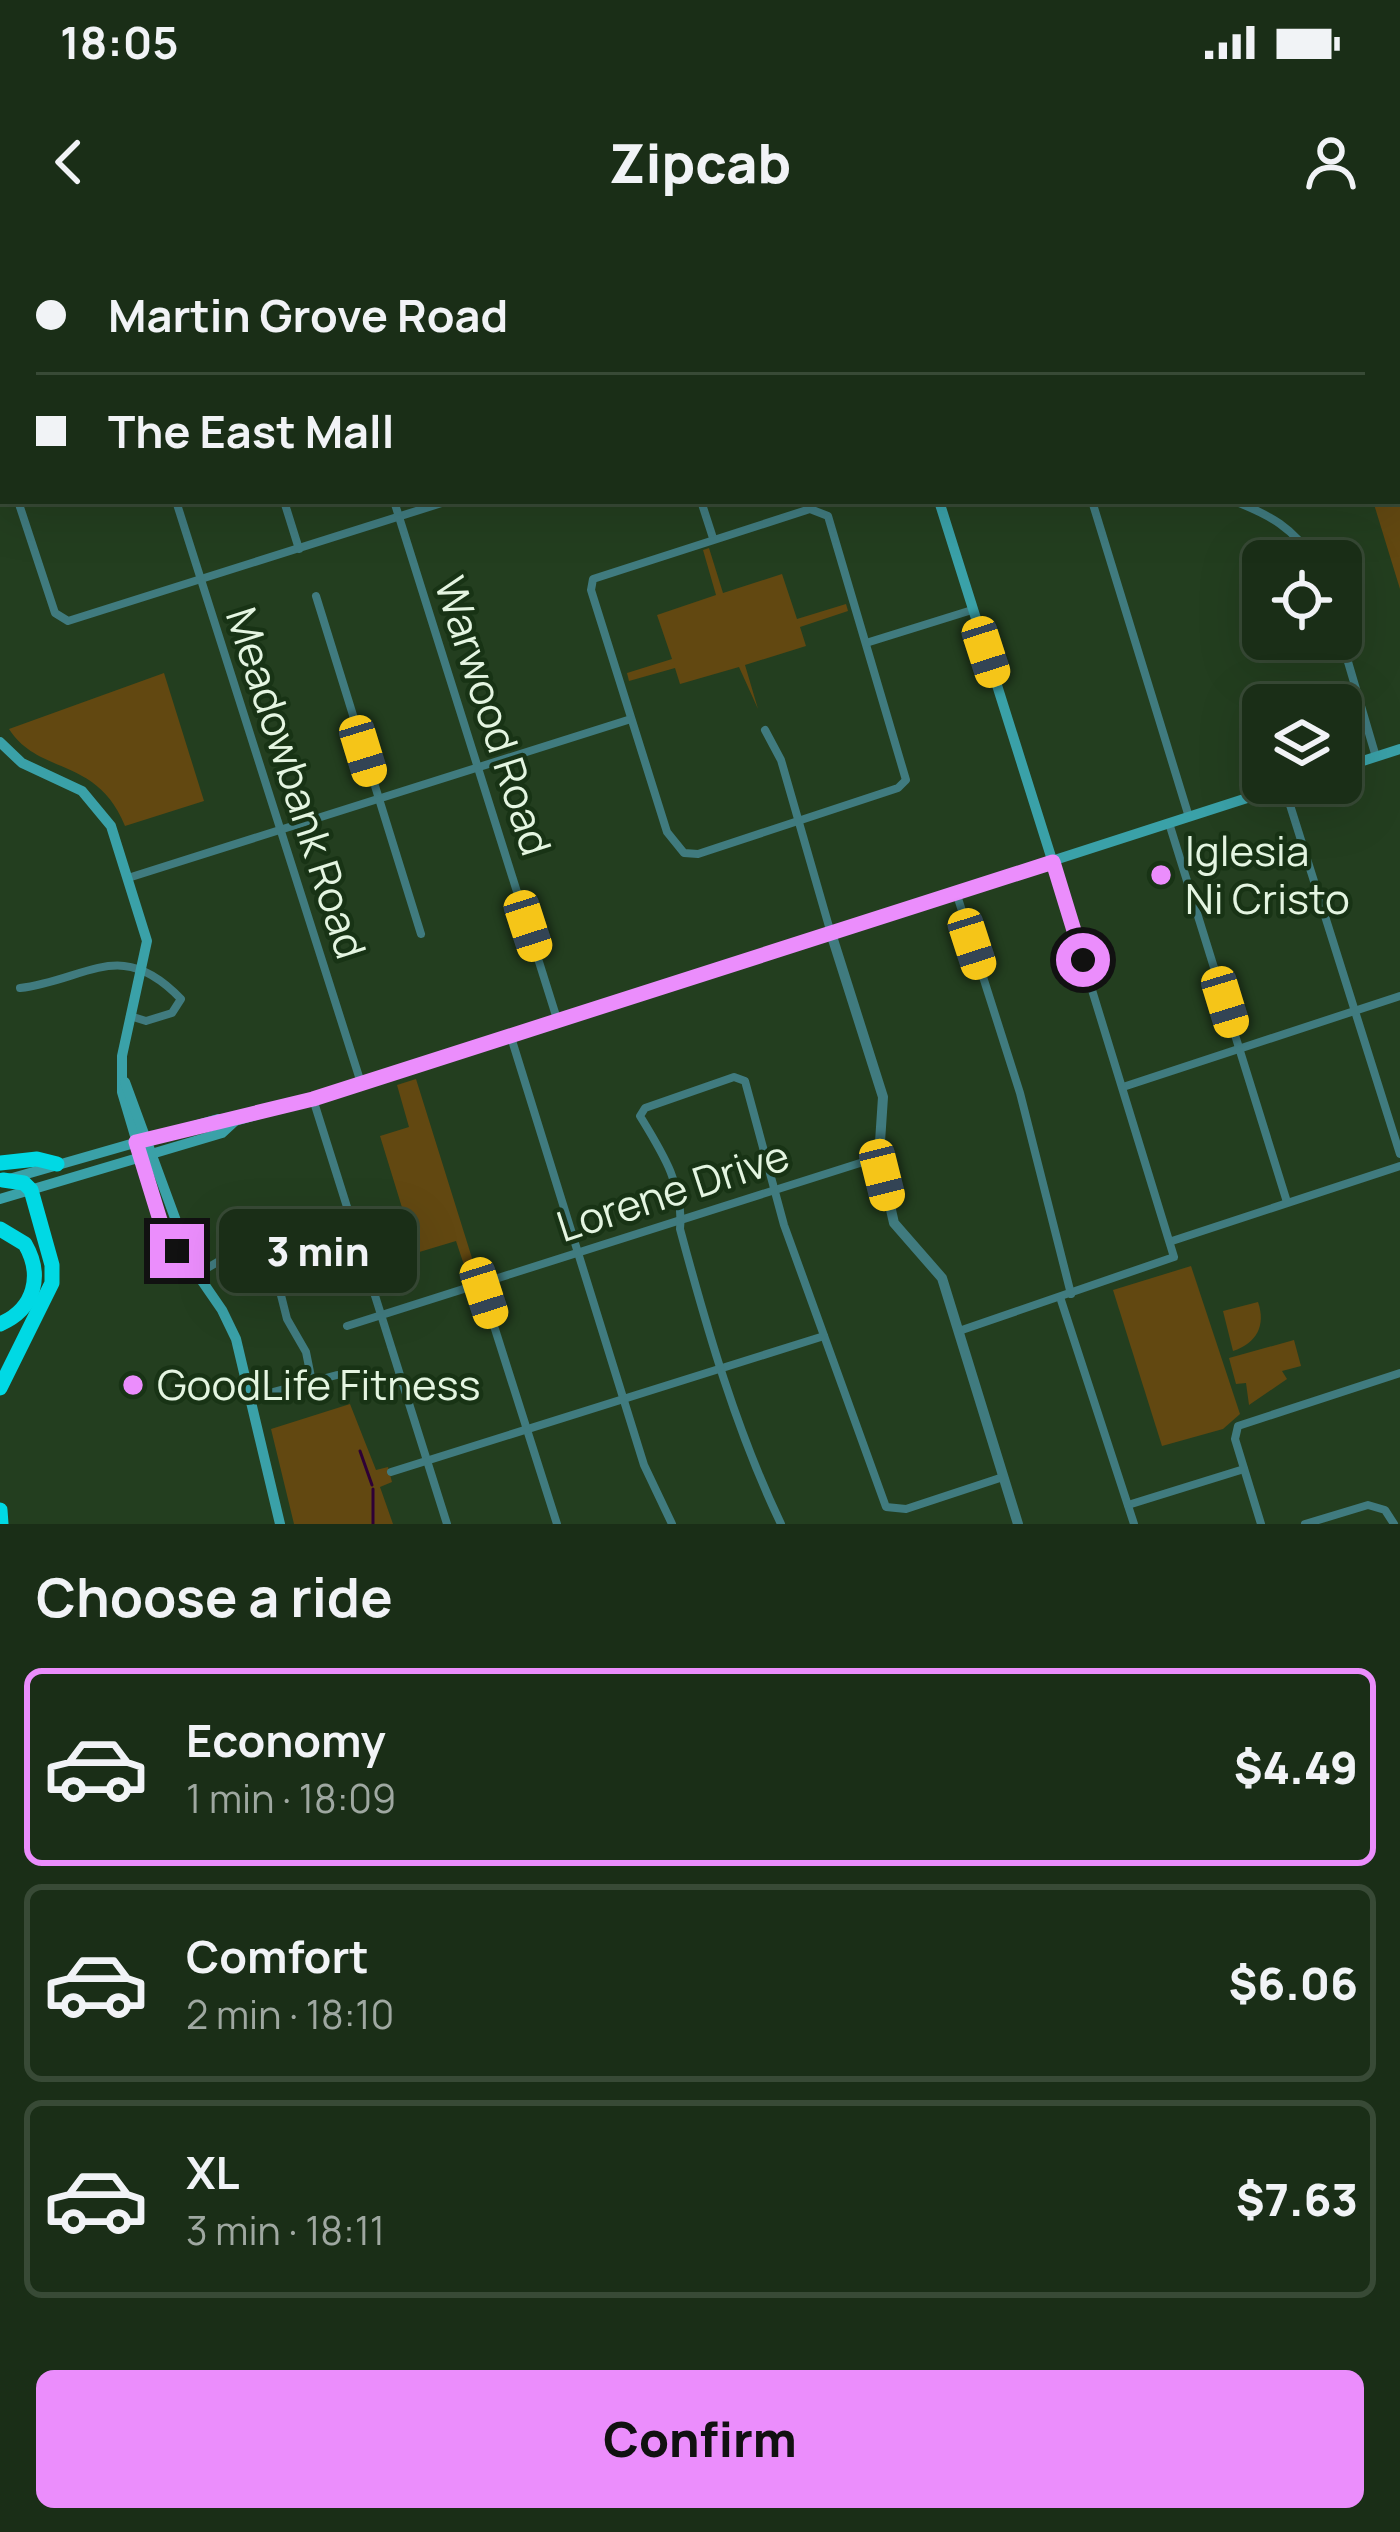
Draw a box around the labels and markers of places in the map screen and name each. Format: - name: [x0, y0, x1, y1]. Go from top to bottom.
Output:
- place label: Iglesia Ni Cristo: [1185, 821, 1350, 927]
- marker: Iglesia Ni Cristo: [1148, 862, 1174, 888]
- place label: GoodLife Fitness: [157, 1355, 481, 1413]
- marker: GoodLife Fitness: [120, 1372, 146, 1398]

